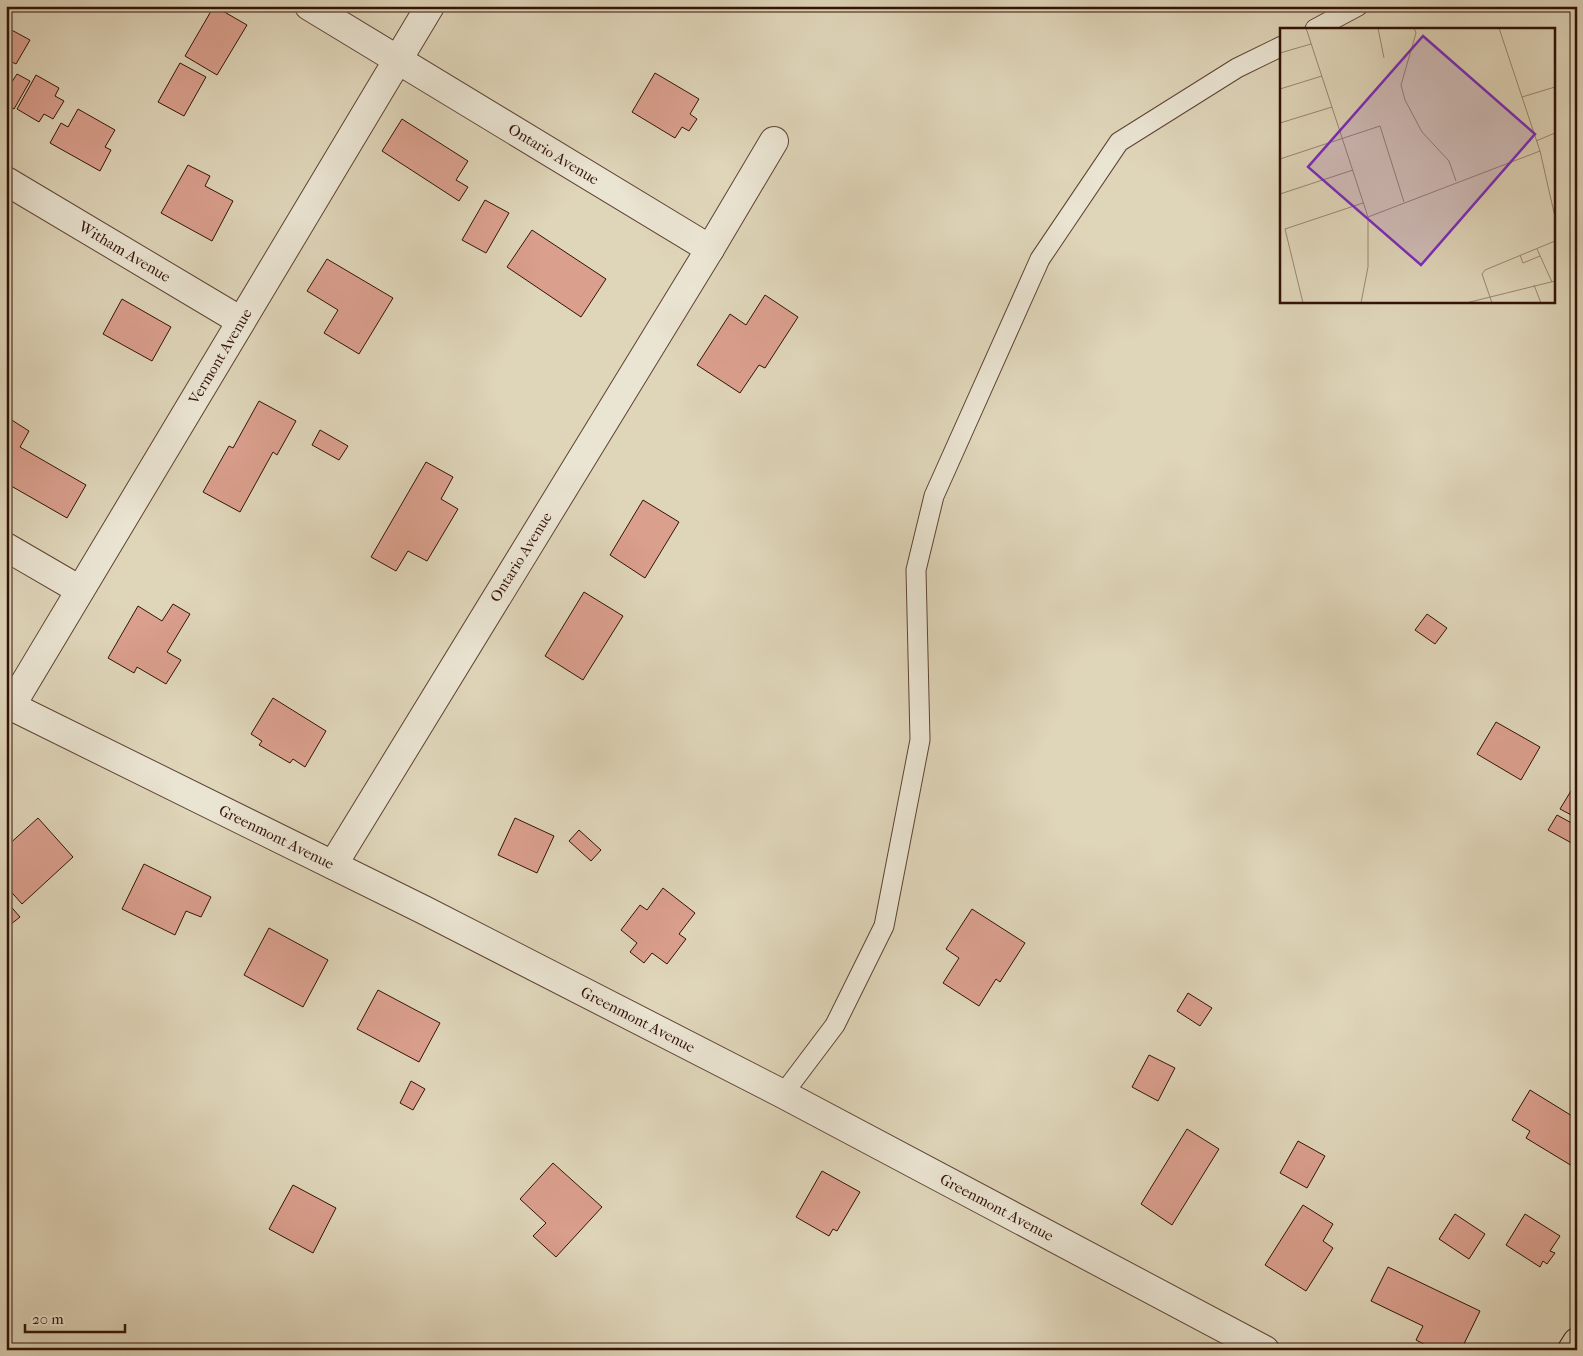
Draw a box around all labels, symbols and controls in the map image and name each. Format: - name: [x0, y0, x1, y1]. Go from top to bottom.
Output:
- inset map: [1280, 28, 1556, 302]
- street label: Ontario Avenue: [505, 120, 603, 189]
- street label: Witham Avenue: [74, 217, 174, 286]
- street label: Vermont Avenue: [184, 305, 256, 408]
- street label: Ontario Avenue: [486, 508, 556, 605]
- street label: Greenmont Avenue: [216, 801, 337, 873]
- street label: Greenmont Avenue: [578, 983, 699, 1057]
- street label: Greenmont Avenue: [937, 1170, 1057, 1245]
- scale bar: [25, 1301, 125, 1333]
- text: 20 m: [32, 1310, 64, 1328]

